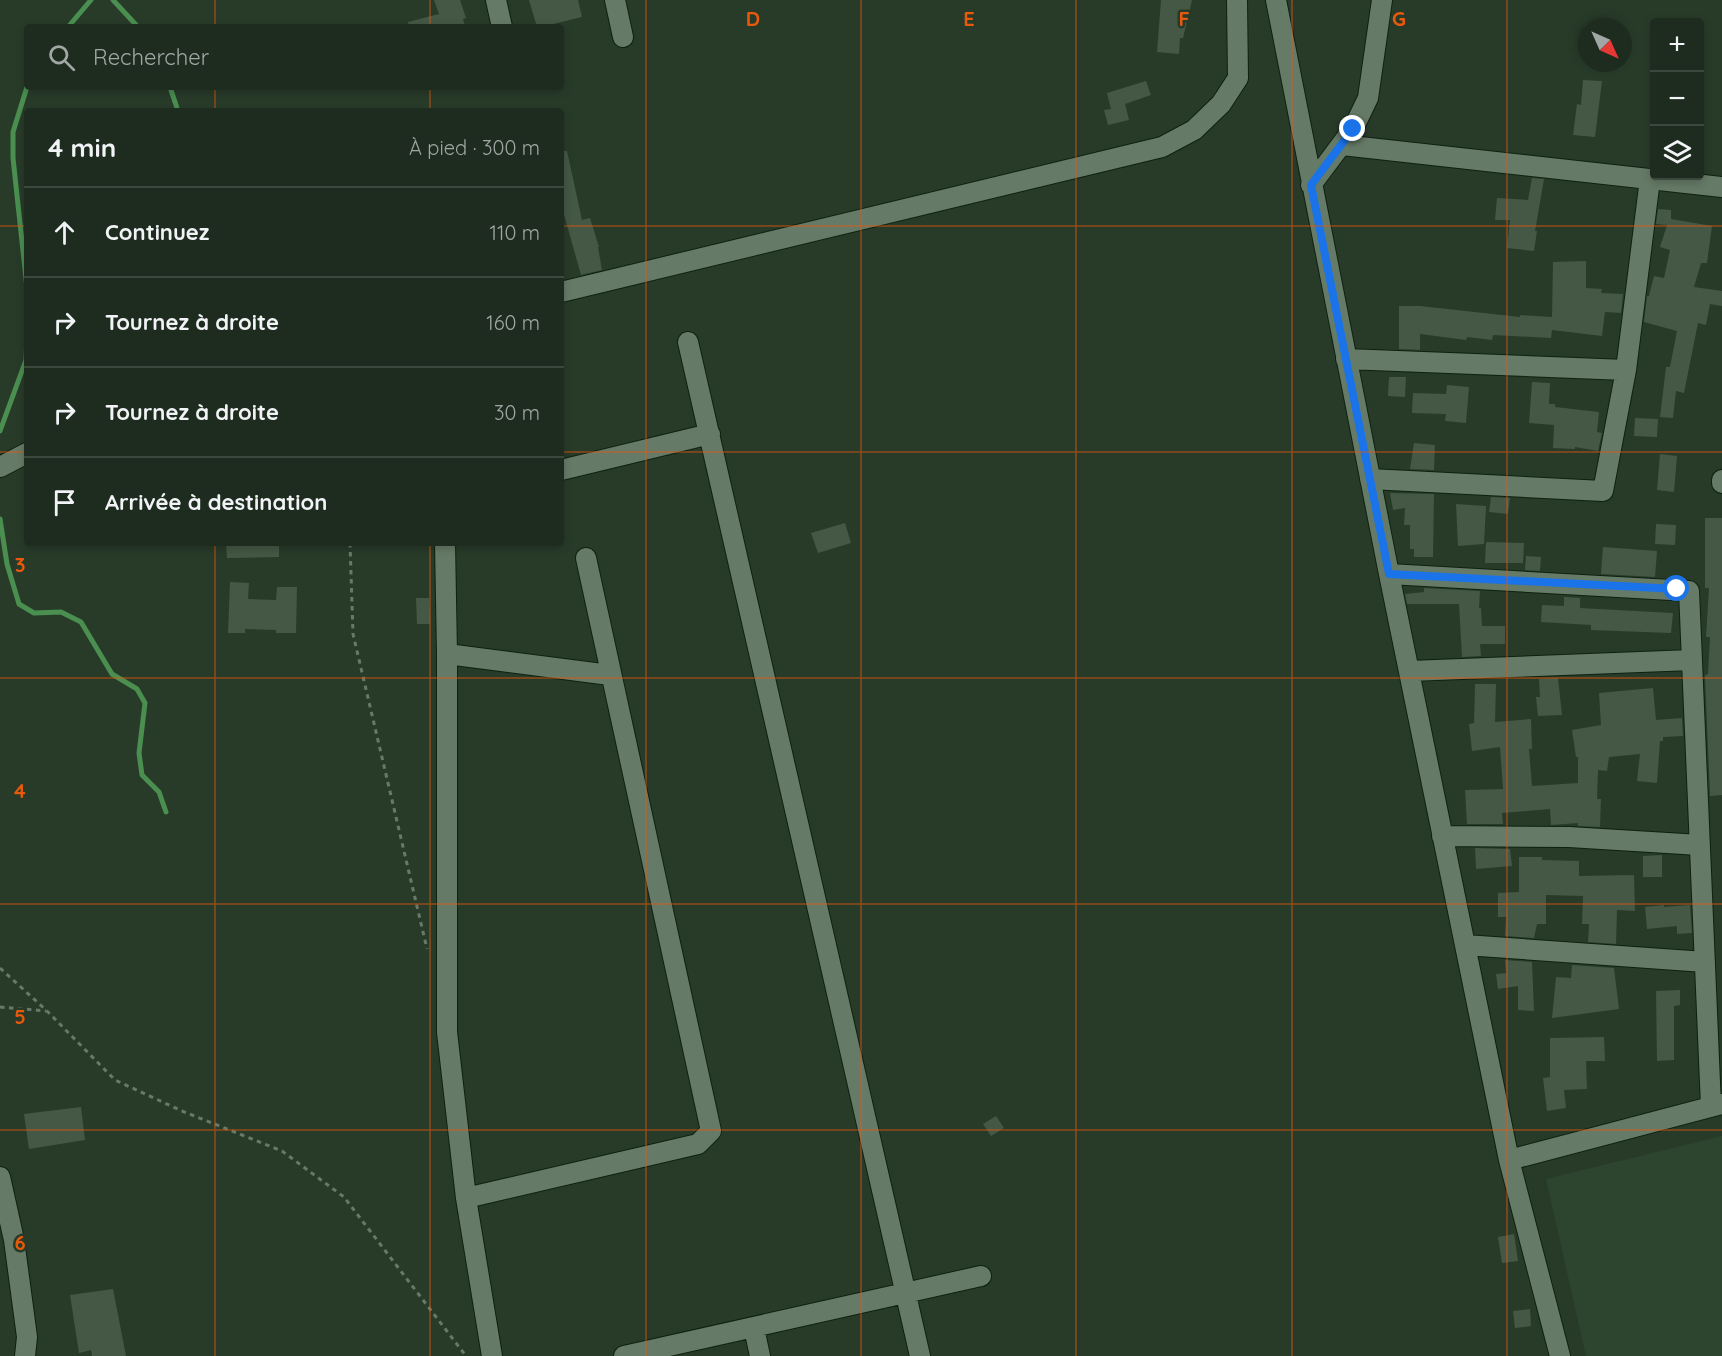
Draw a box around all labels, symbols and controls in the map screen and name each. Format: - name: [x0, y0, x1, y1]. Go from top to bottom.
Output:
- text: D: [746, 6, 760, 31]
- text: E: [963, 6, 975, 31]
- text: F: [1178, 6, 1190, 31]
- text: G: [1392, 6, 1406, 31]
- north arrow: [1578, 18, 1632, 72]
- map controls: [1650, 18, 1704, 180]
- button: +: [1650, 18, 1704, 72]
- search box: [24, 24, 564, 90]
- icon: search: [45, 41, 78, 74]
- text: Rechercher: [93, 43, 209, 71]
- button: −: [1650, 72, 1704, 126]
- route end: [1339, 115, 1365, 141]
- button: layers: [1650, 126, 1704, 180]
- text: 4 min: [48, 131, 116, 164]
- text: À pied · 300 m: [409, 135, 540, 160]
- icon: ahead: [48, 216, 81, 249]
- text: Continuez: [105, 218, 209, 246]
- text: 110 m: [490, 220, 540, 245]
- icon: right: [48, 306, 81, 339]
- text: Tournez à droite: [105, 308, 279, 336]
- text: 160 m: [486, 310, 540, 335]
- icon: right: [48, 396, 81, 429]
- text: Tournez à droite: [105, 398, 279, 426]
- text: 30 m: [494, 400, 540, 425]
- icon: arrive: [48, 486, 81, 519]
- text: Arrivée à destination: [105, 488, 327, 516]
- text: 3: [15, 552, 25, 577]
- route start: [1663, 575, 1689, 601]
- text: 4: [14, 778, 26, 803]
- text: 5: [14, 1004, 26, 1029]
- text: 6: [14, 1230, 26, 1255]

